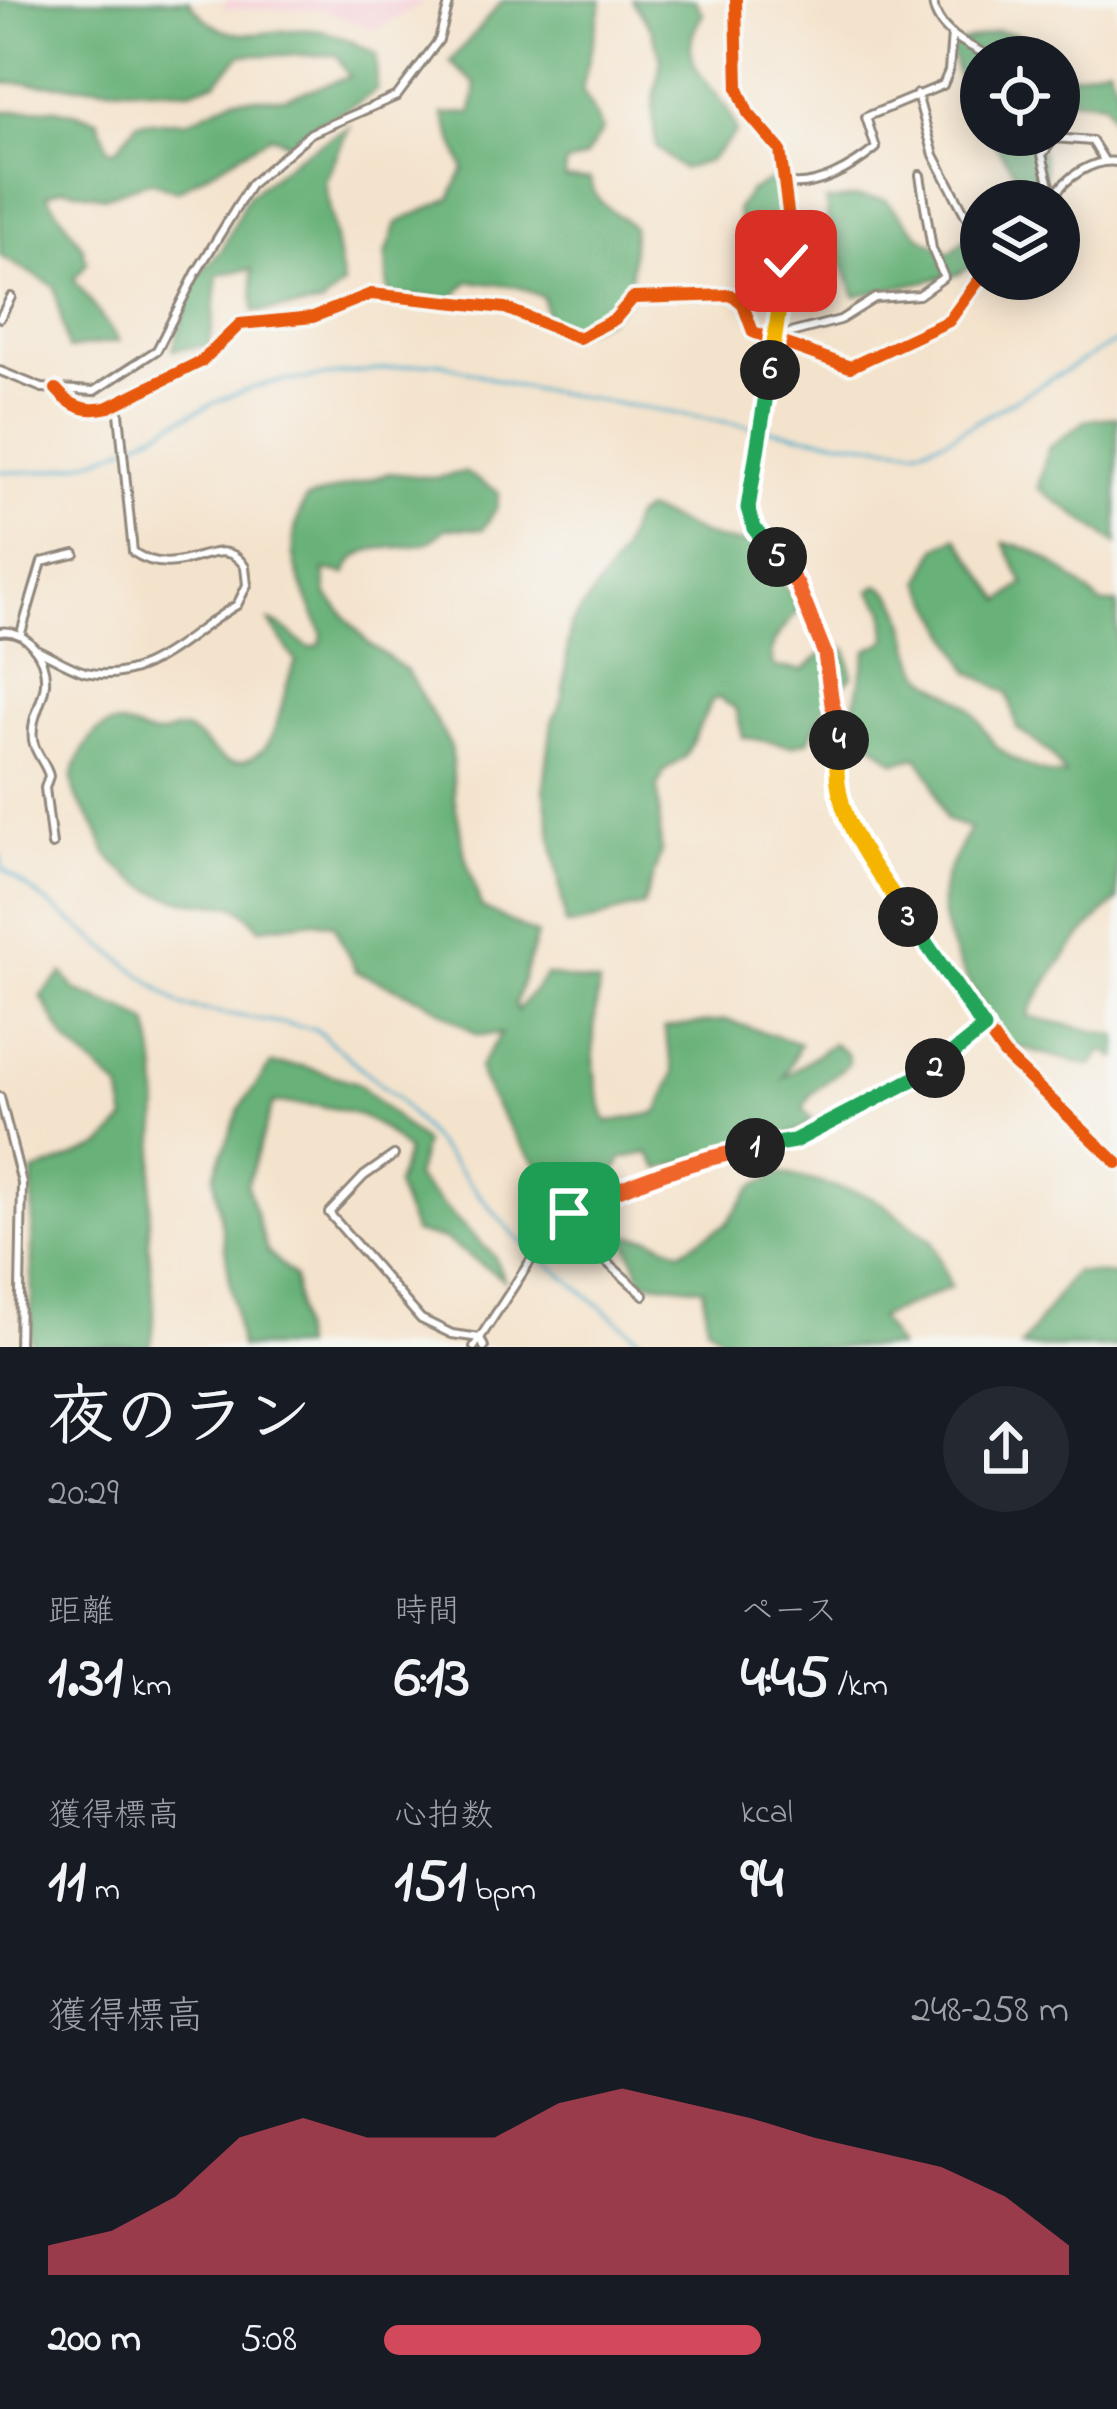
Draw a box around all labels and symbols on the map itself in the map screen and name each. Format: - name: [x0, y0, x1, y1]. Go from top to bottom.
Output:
- pin: [735, 210, 837, 312]
- pin: 6: [740, 340, 800, 400]
- pin: 5: [747, 527, 807, 587]
- pin: 4: [809, 710, 869, 770]
- pin: 3: [878, 887, 938, 947]
- pin: 2: [905, 1038, 965, 1098]
- pin: 1: [725, 1118, 785, 1178]
- pin: [518, 1162, 620, 1264]

